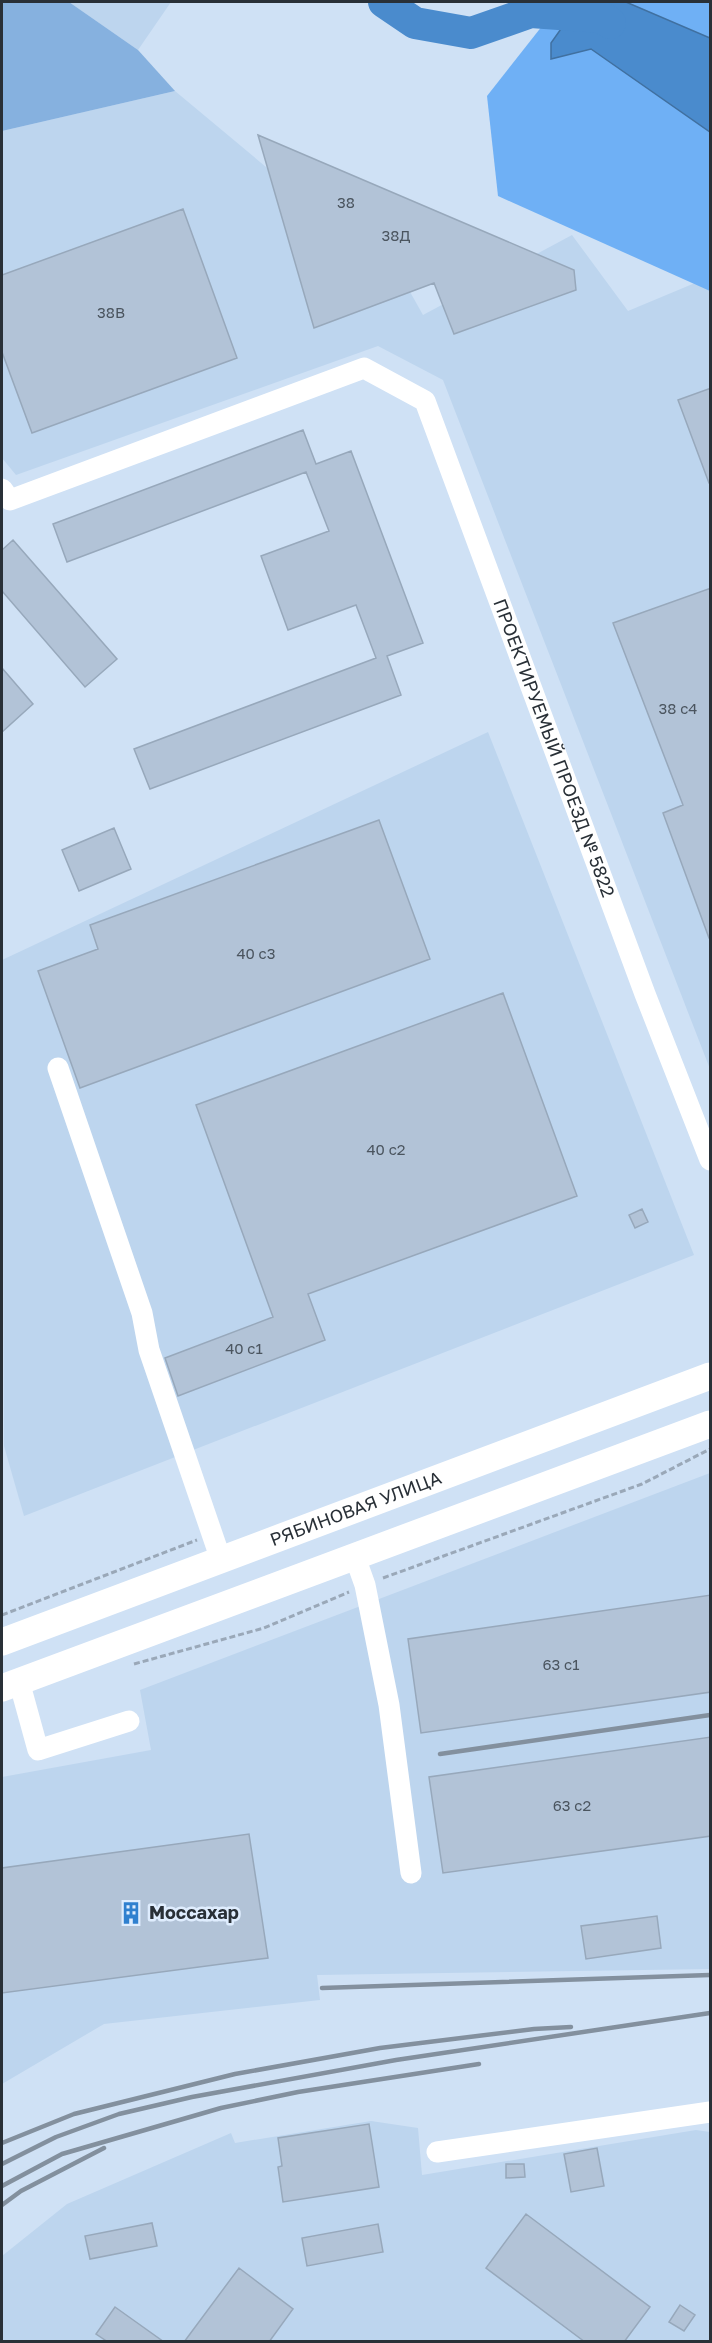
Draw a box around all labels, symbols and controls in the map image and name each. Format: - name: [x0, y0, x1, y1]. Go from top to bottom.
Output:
- house number: 38: [337, 193, 355, 211]
- house number: 38Д: [382, 226, 410, 244]
- house number: 38В: [97, 303, 125, 321]
- street label: ПРОЕКТИРУЕМЫЙ ПРОЕЗД № 5822: [489, 595, 620, 900]
- house number: 38 с4: [658, 699, 698, 717]
- house number: 40 с3: [236, 944, 276, 962]
- house number: 40 с2: [366, 1140, 406, 1158]
- house number: 40 с1: [225, 1339, 263, 1357]
- street label: РЯБИНОВАЯ УЛИЦА: [267, 1466, 444, 1550]
- house number: 63 с1: [542, 1655, 580, 1673]
- house number: 63 с2: [553, 1796, 591, 1814]
- building icon: Моссахар: [118, 1900, 144, 1926]
- place label: Моссахар: [149, 1901, 239, 1923]

